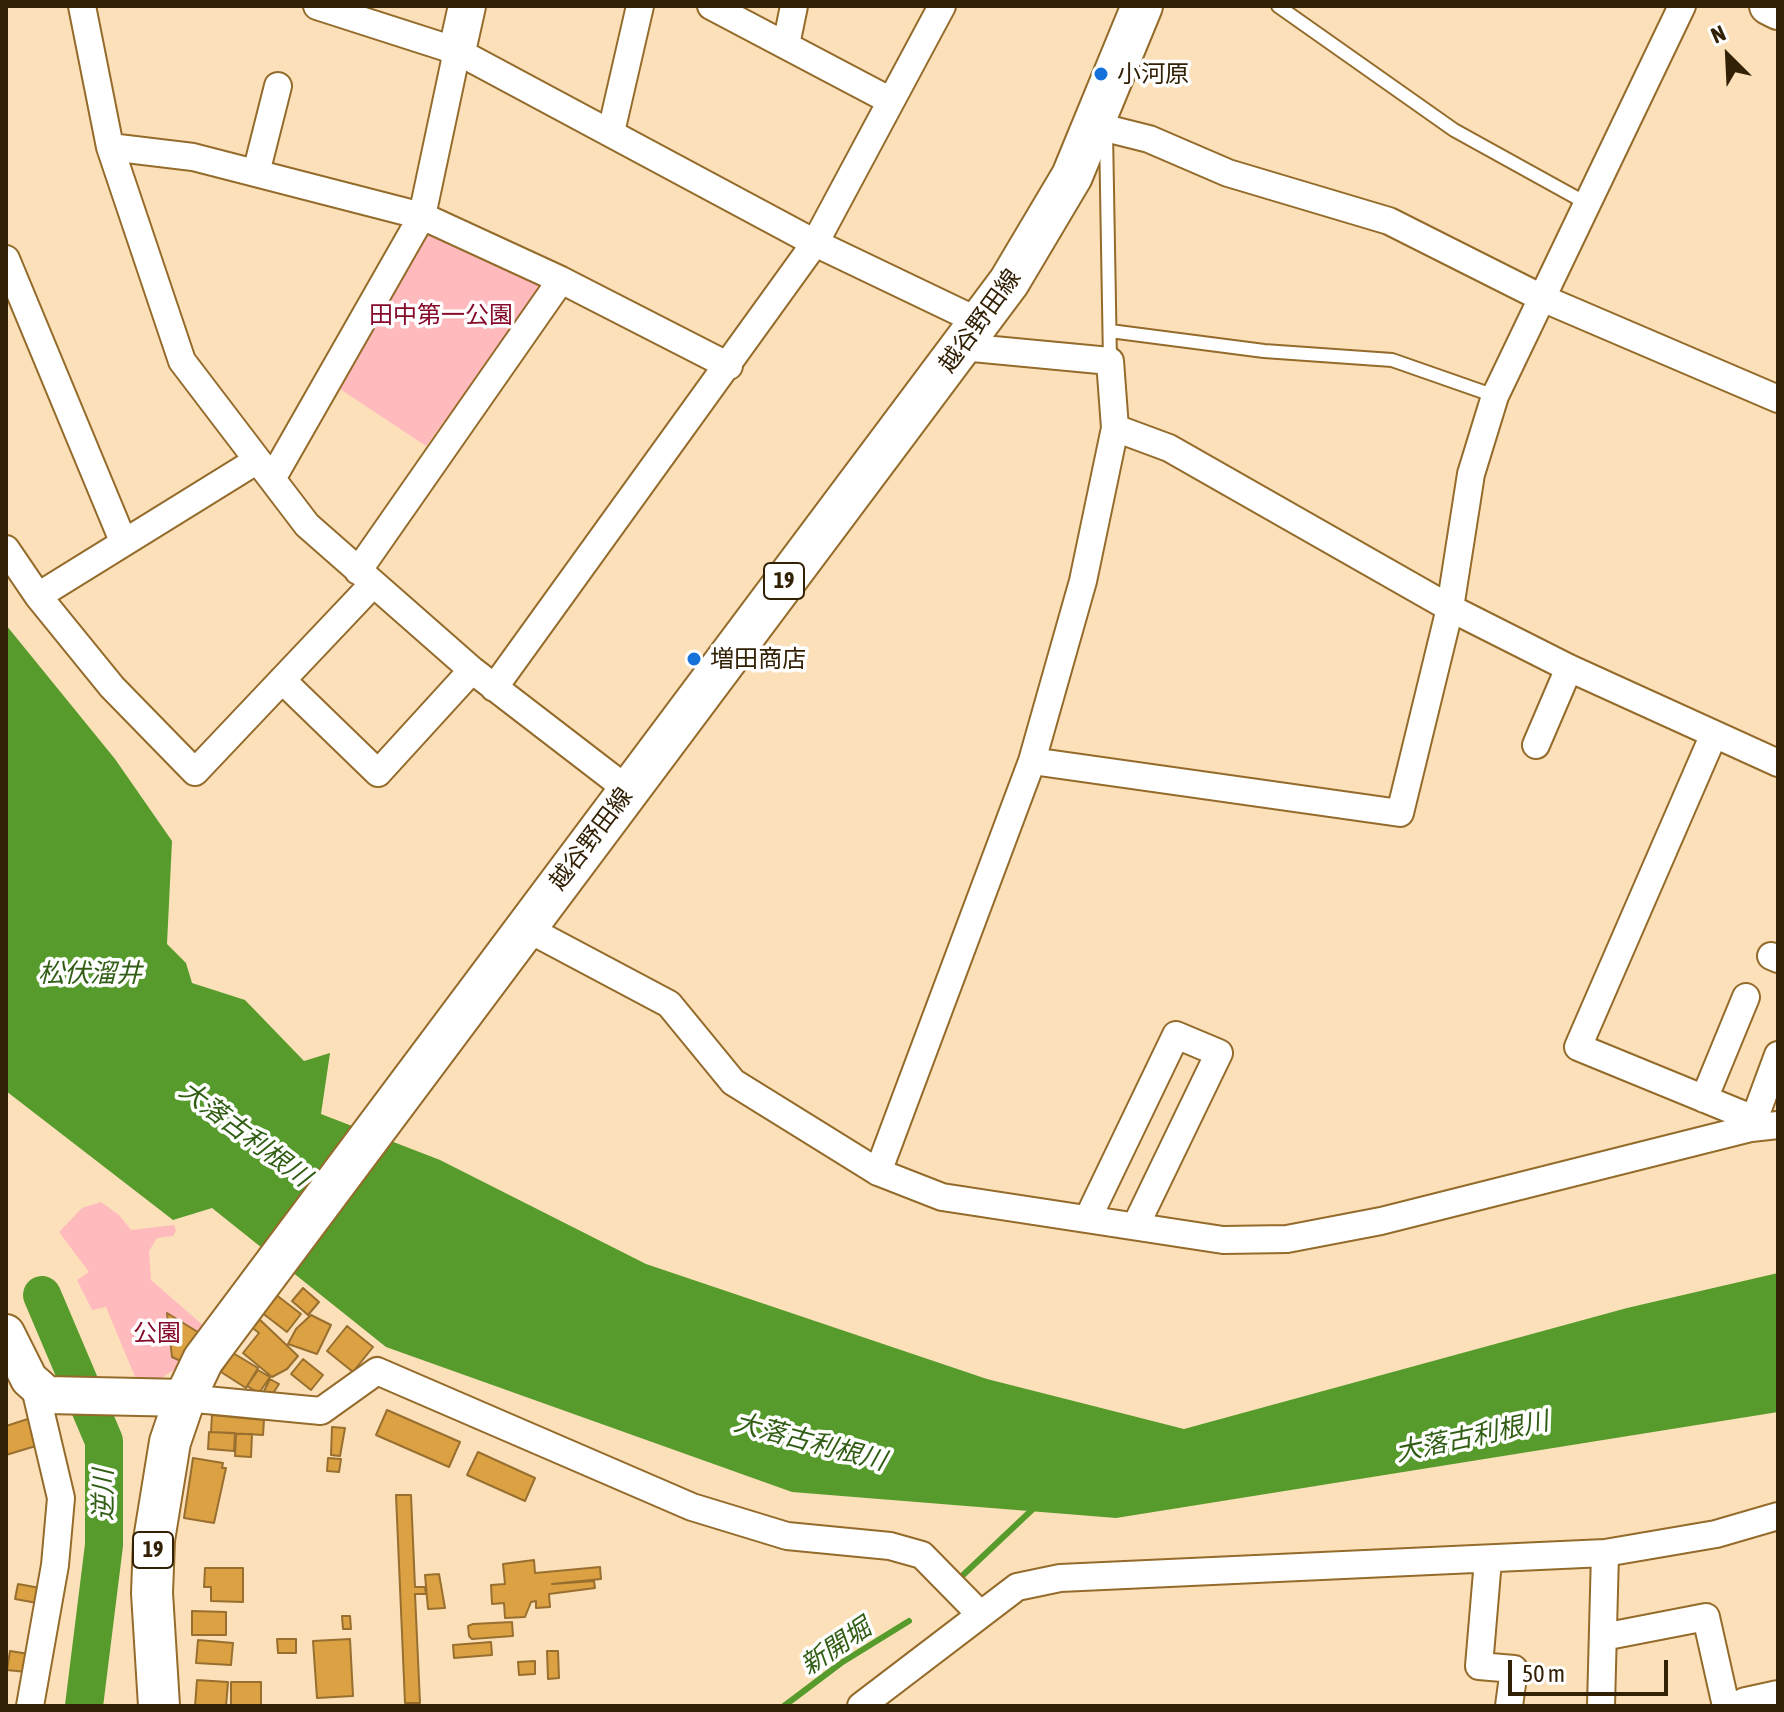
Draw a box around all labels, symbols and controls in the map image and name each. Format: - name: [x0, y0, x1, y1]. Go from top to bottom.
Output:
- north arrow: [1688, 16, 1768, 96]
- text: N: [1707, 20, 1729, 49]
- place label: 小河原: [1117, 60, 1189, 88]
- marker: 小河原: [1092, 65, 1110, 83]
- street label: 越谷野田線: [933, 264, 1027, 378]
- park label: 田中第一公園: [369, 301, 513, 329]
- road number: 19: [764, 563, 804, 599]
- place label: 増田商店: [710, 645, 806, 673]
- marker: 増田商店: [685, 650, 703, 668]
- street label: 越谷野田線: [543, 782, 639, 896]
- water label: 松伏溜井: [38, 958, 142, 990]
- water label: 大落古利根川: [173, 1075, 317, 1193]
- park label: 公園: [133, 1319, 181, 1347]
- water label: 大落古利根川: [1392, 1406, 1552, 1468]
- water label: 大落古利根川: [731, 1407, 889, 1477]
- water label: 逆川: [88, 1469, 120, 1521]
- road number: 19: [133, 1532, 173, 1568]
- water label: 新開堀: [795, 1612, 877, 1682]
- scale bar: [1512, 1644, 1672, 1694]
- text: 50 m: [1522, 1660, 1565, 1687]

